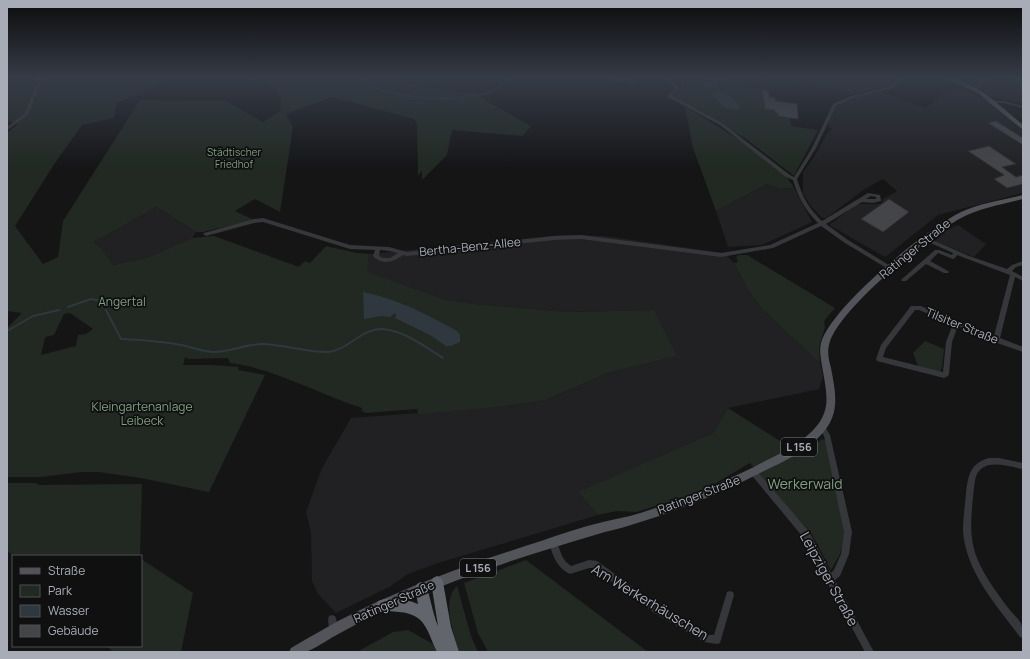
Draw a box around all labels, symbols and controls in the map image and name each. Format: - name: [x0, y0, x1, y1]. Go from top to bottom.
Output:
- park label: Städtischer Friedhof: [207, 145, 261, 171]
- street label: Ratinger Straße: [876, 215, 954, 283]
- street label: Bertha-Benz-Allee: [418, 233, 522, 260]
- park label: Angertal: [98, 293, 146, 310]
- street label: Tilsiter Straße: [923, 303, 1001, 348]
- park label: Kleingartenanlage Leibeck: [92, 398, 192, 429]
- road number: L 156: [781, 438, 817, 456]
- street label: Ratinger Straße: [655, 471, 742, 518]
- park label: Werkerwald: [767, 474, 843, 493]
- street label: Leipziger Straße: [796, 528, 863, 629]
- legend: [12, 555, 142, 647]
- road number: L 156: [460, 559, 496, 577]
- street label: Am Werkerhäuschen: [588, 559, 712, 644]
- text: Straße: [48, 562, 85, 579]
- street label: Ratinger Straße: [351, 576, 437, 627]
- text: Park: [48, 582, 73, 599]
- text: Wasser: [48, 602, 90, 619]
- text: Gebäude: [48, 622, 99, 639]

